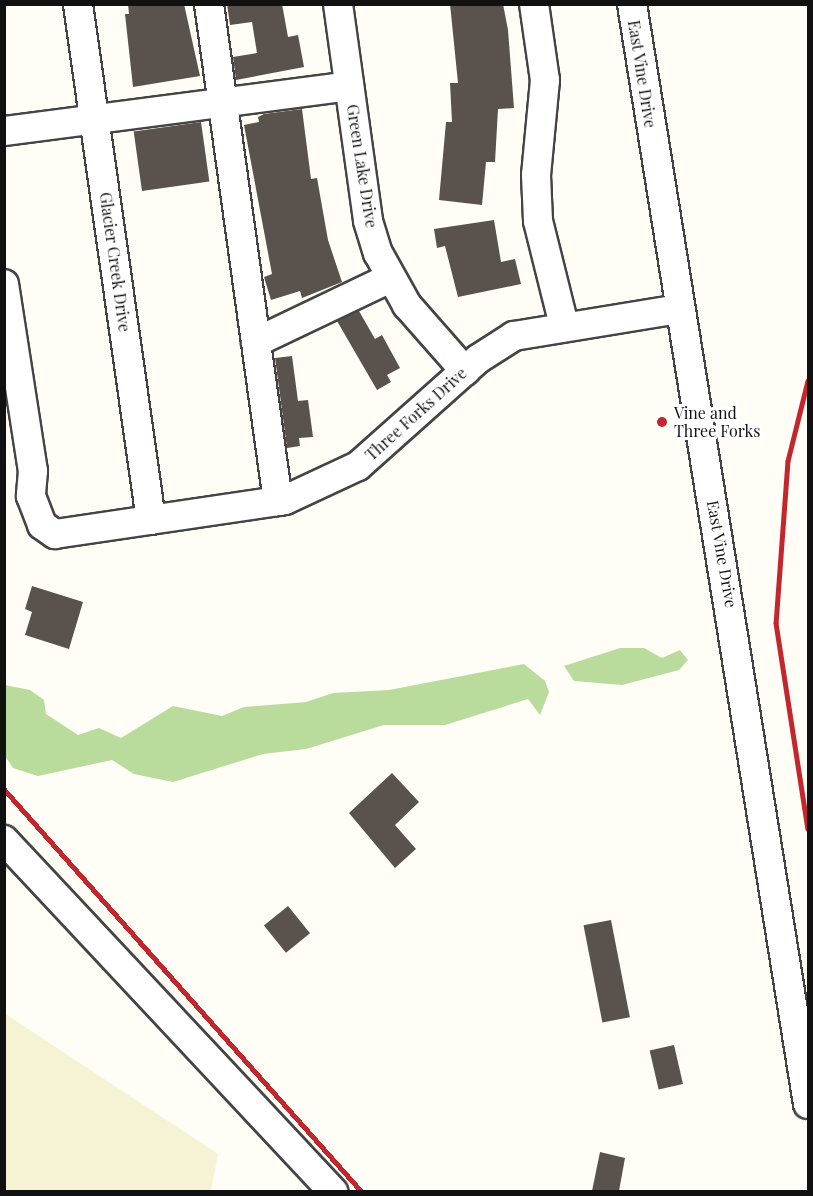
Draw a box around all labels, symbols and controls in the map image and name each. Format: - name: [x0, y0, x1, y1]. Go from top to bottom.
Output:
- street label: East Vine Drive: [624, 18, 660, 130]
- street label: Green Lake Drive: [343, 103, 381, 229]
- street label: Glacier Creek Drive: [96, 191, 134, 333]
- street label: Three Forks Drive: [361, 364, 471, 464]
- place label: Vine and Three Forks: [674, 403, 760, 441]
- marker: Vine and Three Forks: [655, 415, 669, 429]
- street label: East Vine Drive: [703, 498, 741, 610]

